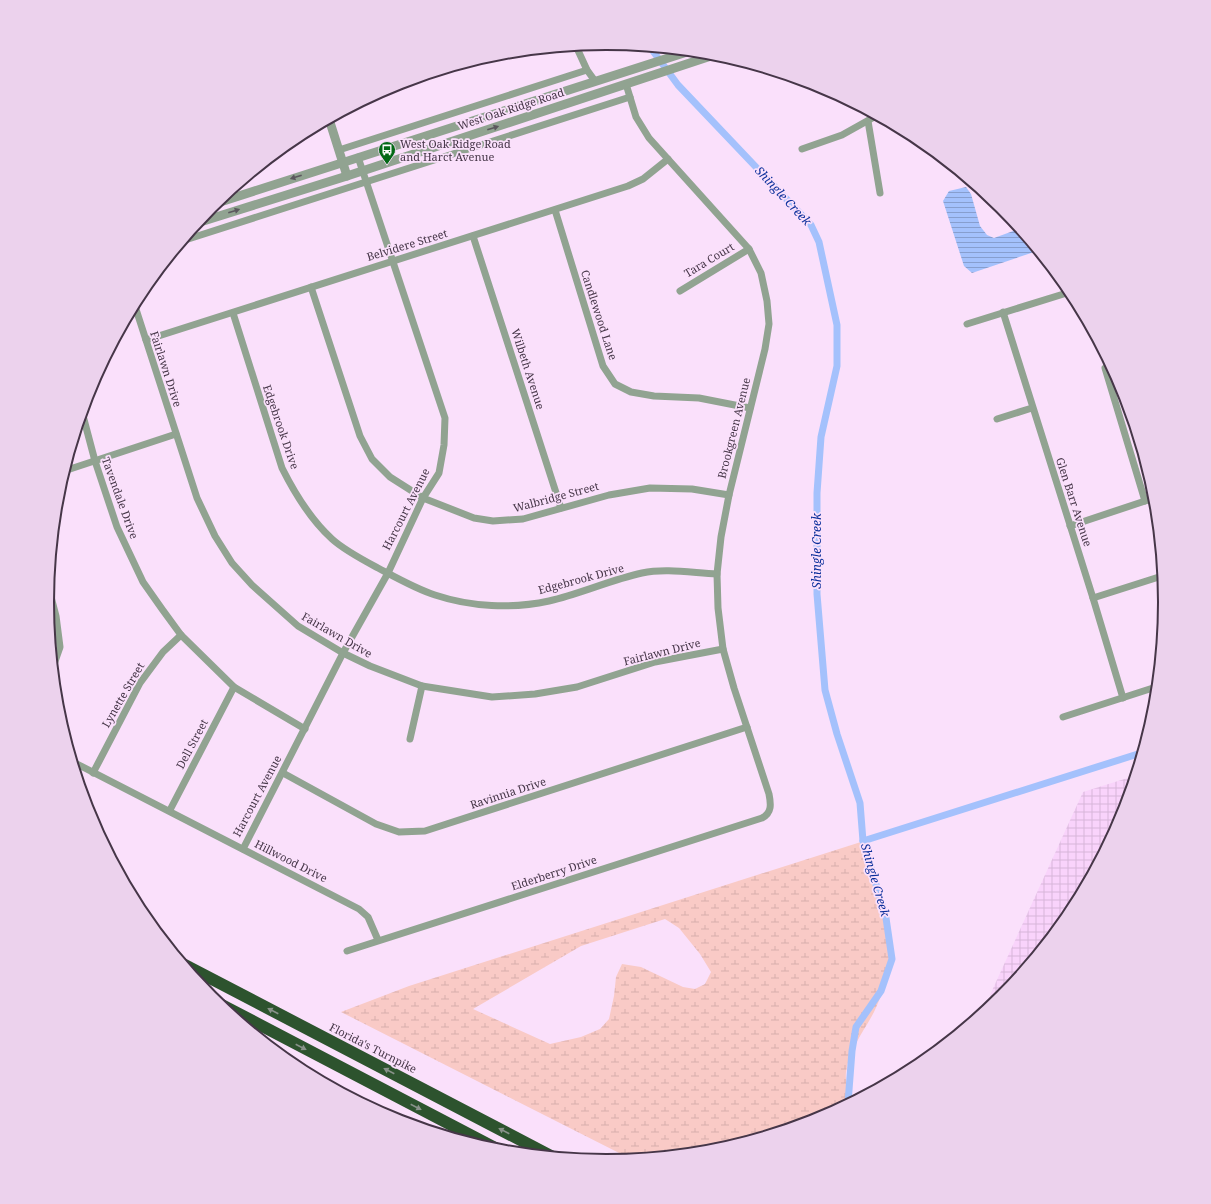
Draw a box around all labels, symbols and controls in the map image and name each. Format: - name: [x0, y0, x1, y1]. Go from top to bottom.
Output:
- street label: West Oak Ridge Road: [456, 84, 566, 133]
- one-way arrow: [487, 125, 499, 131]
- place label: West Oak Ridge Road and Harct Avenue: [400, 136, 511, 164]
- bus stop icon: West Oak Ridge Road and Harct Avenue: [377, 140, 397, 165]
- water label: Shingle Creek: [751, 162, 816, 230]
- one-way arrow: [290, 174, 302, 180]
- one-way arrow: [229, 208, 241, 214]
- street label: Belvidere Street: [365, 225, 449, 264]
- street label: Tara Court: [681, 239, 737, 280]
- street label: Candlewood Lane: [578, 268, 621, 362]
- street label: Wilbeth Avenue: [508, 327, 549, 411]
- street label: Fairlawn Drive: [147, 329, 186, 409]
- street label: Brookgreen Avenue: [714, 376, 753, 480]
- street label: Edgebrook Drive: [260, 383, 303, 471]
- street label: Tavendale Drive: [99, 455, 142, 541]
- street label: Glen Barr Avenue: [1053, 455, 1096, 549]
- street label: Harcourt Avenue: [378, 465, 433, 552]
- street label: Walbridge Street: [511, 478, 600, 515]
- water label: Shingle Creek: [808, 512, 825, 589]
- street label: Edgebrook Drive: [536, 560, 626, 597]
- street label: Fairlawn Drive: [299, 608, 375, 661]
- street label: Fairlawn Drive: [622, 635, 702, 668]
- street label: Lynette Street: [98, 659, 147, 730]
- street label: Dell Street: [172, 716, 211, 771]
- street label: Harcourt Avenue: [229, 752, 284, 839]
- street label: Ravinnia Drive: [468, 773, 548, 812]
- street label: Hillwood Drive: [252, 836, 330, 885]
- water label: Shingle Creek: [857, 841, 894, 920]
- street label: Elderberry Drive: [509, 852, 599, 893]
- one-way arrow: [268, 1008, 279, 1014]
- street label: Florida's Turnpike: [327, 1019, 420, 1076]
- one-way arrow: [295, 1044, 307, 1050]
- one-way arrow: [383, 1068, 394, 1074]
- one-way arrow: [411, 1104, 422, 1110]
- one-way arrow: [498, 1128, 510, 1134]

